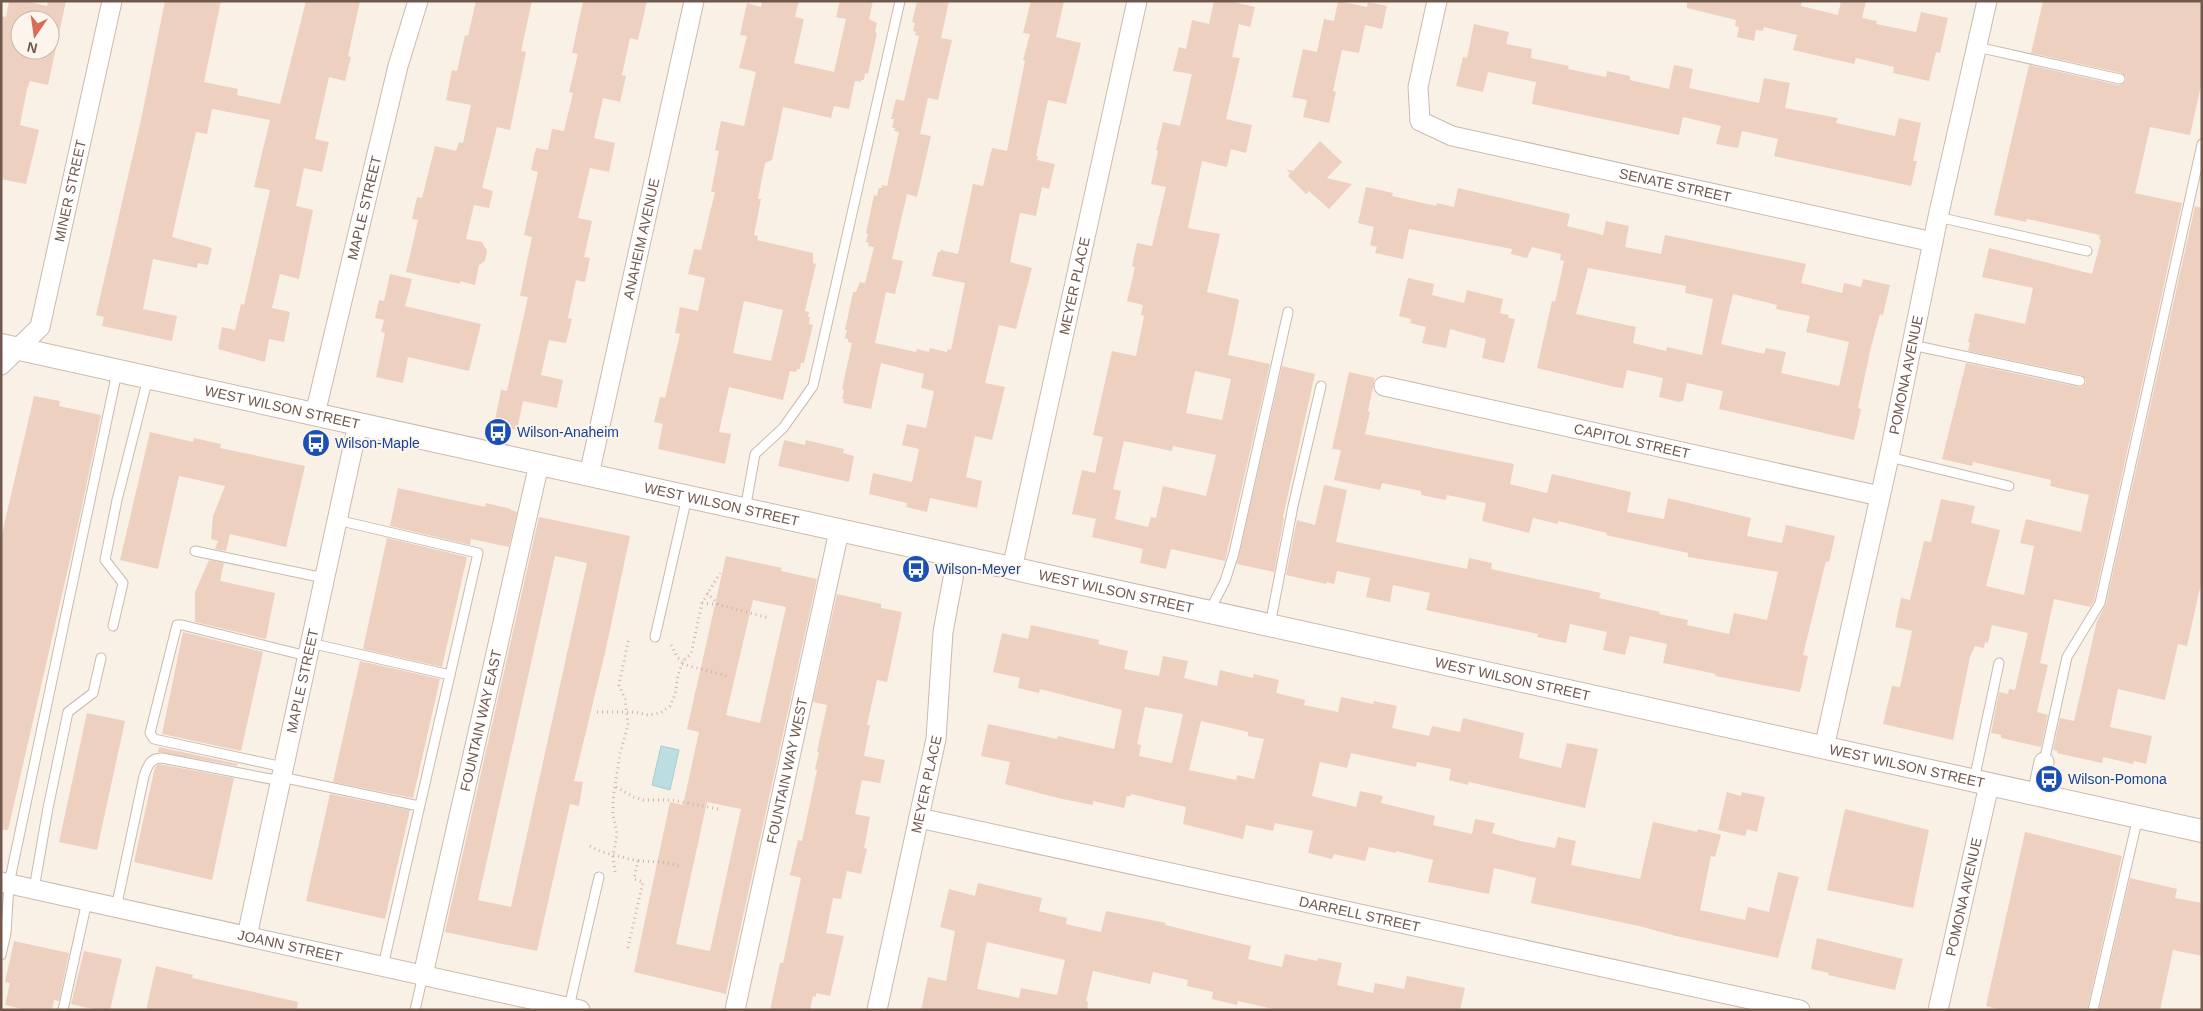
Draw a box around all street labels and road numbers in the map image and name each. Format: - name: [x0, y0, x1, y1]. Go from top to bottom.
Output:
- street label: MINER STREET: [51, 138, 89, 243]
- street label: MAPLE STREET: [344, 154, 384, 262]
- street label: SENATE STREET: [1618, 165, 1733, 205]
- street label: ANAHEIM AVENUE: [620, 177, 663, 301]
- street label: MEYER PLACE: [1056, 235, 1093, 336]
- street label: POMONA AVENUE: [1886, 314, 1926, 436]
- street label: WEST WILSON STREET: [203, 382, 362, 432]
- street label: CAPITOL STREET: [1572, 420, 1692, 462]
- street label: WEST WILSON STREET: [643, 479, 801, 529]
- street label: WEST WILSON STREET: [1037, 566, 1196, 616]
- street label: MAPLE STREET: [283, 627, 322, 735]
- street label: FOUNTAIN WAY EAST: [457, 648, 505, 793]
- street label: WEST WILSON STREET: [1433, 654, 1592, 704]
- street label: FOUNTAIN WAY WEST: [763, 696, 811, 845]
- street label: MEYER PLACE: [908, 734, 945, 835]
- street label: WEST WILSON STREET: [1828, 741, 1987, 791]
- street label: POMONA AVENUE: [1942, 836, 1985, 958]
- street label: DARRELL STREET: [1298, 893, 1422, 935]
- street label: JOANN STREET: [236, 927, 344, 965]

